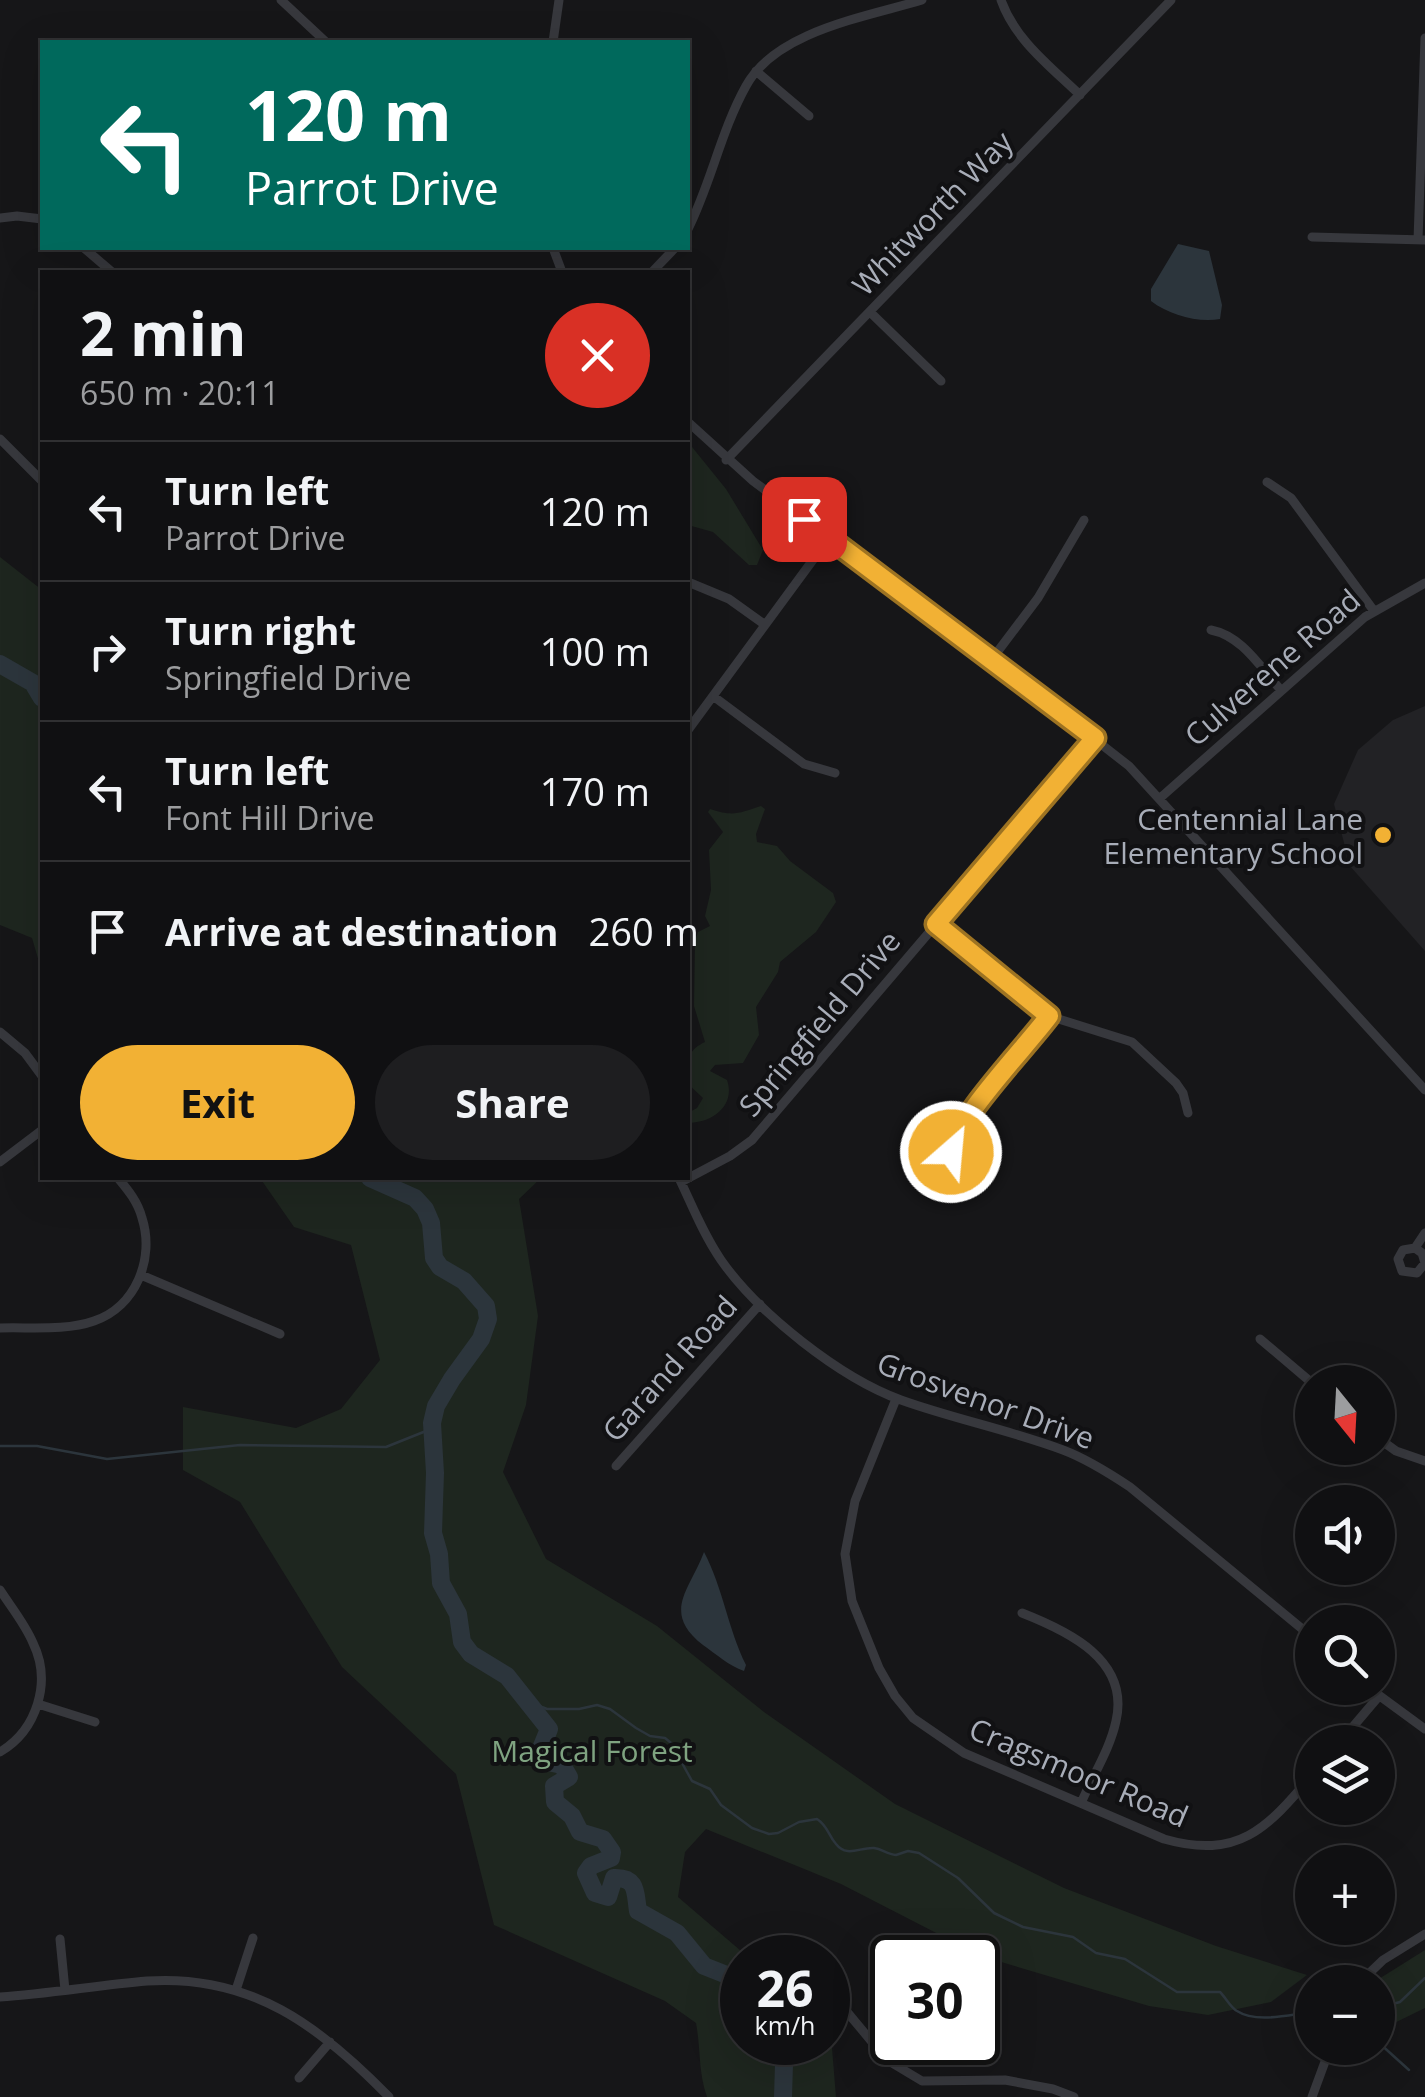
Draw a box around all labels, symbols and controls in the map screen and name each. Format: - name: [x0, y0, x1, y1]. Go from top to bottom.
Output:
- text: 120 m: [245, 66, 452, 162]
- icon: left: [80, 80, 210, 210]
- street label: Whitworth Way: [843, 121, 1022, 304]
- text: Parrot Drive: [245, 157, 499, 218]
- text: 2 min: [80, 292, 247, 374]
- button: close: [545, 303, 650, 408]
- text: 650 m · 20:11: [80, 371, 279, 414]
- text: Turn left: [165, 464, 329, 516]
- pin: [762, 477, 847, 562]
- icon: left: [80, 484, 135, 539]
- text: 120 m: [540, 485, 650, 537]
- icon: arrive: [777, 492, 832, 547]
- text: Parrot Drive: [165, 516, 345, 559]
- street label: Culverene Road: [1175, 579, 1369, 755]
- text: Turn right: [165, 604, 356, 656]
- icon: right: [80, 624, 135, 679]
- text: 100 m: [540, 625, 650, 677]
- text: Springfield Drive: [165, 656, 411, 699]
- text: Turn left: [165, 744, 329, 796]
- icon: left: [80, 764, 135, 819]
- text: 170 m: [540, 765, 650, 817]
- text: Font Hill Drive: [165, 796, 375, 839]
- place label: Centennial Lane Elementary School: [1104, 798, 1363, 873]
- marker: Centennial Lane Elementary School: [1372, 824, 1394, 846]
- icon: arrive: [80, 904, 135, 959]
- text: Arrive at destination: [165, 905, 559, 957]
- text: 260 m: [589, 905, 699, 957]
- street label: Springfield Drive: [729, 921, 909, 1125]
- button: Exit: [80, 1045, 355, 1160]
- button: Share: [375, 1045, 650, 1160]
- position arrow: [899, 1100, 1003, 1204]
- street label: Garand Road: [592, 1286, 746, 1450]
- street label: Grosvenor Drive: [872, 1342, 1100, 1458]
- north arrow: [1295, 1365, 1395, 1465]
- map controls: [1295, 1365, 1395, 2065]
- button: sound: [1295, 1485, 1395, 1585]
- button: search: [1295, 1605, 1395, 1705]
- street label: Cragsmoor Road: [963, 1707, 1195, 1837]
- button: layers: [1295, 1725, 1395, 1825]
- park label: Magical Forest: [491, 1730, 693, 1771]
- button: +: [1295, 1845, 1395, 1945]
- speed limit sign: 30: [870, 1935, 1000, 2065]
- text: 26: [756, 1954, 814, 2022]
- button: −: [1295, 1965, 1395, 2065]
- text: km/h: [755, 2008, 815, 2042]

